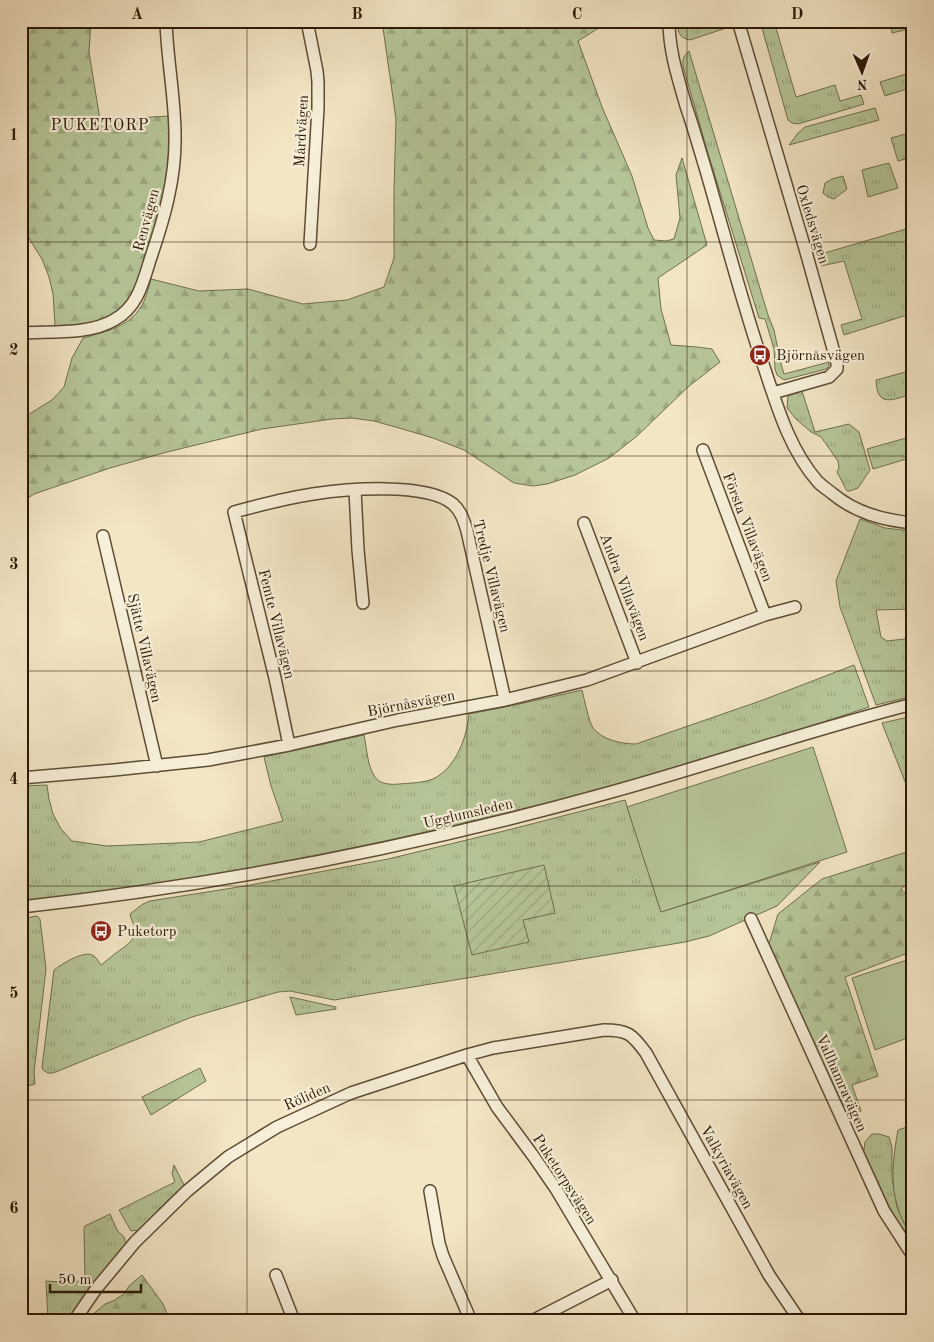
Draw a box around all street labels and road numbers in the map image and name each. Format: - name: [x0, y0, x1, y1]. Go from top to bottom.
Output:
- street label: Mårdvägen: [293, 95, 312, 168]
- street label: Oxledsvägen: [792, 183, 831, 266]
- street label: Renvägen: [132, 187, 163, 253]
- street label: Första Villavägen: [719, 471, 774, 584]
- street label: Tredje Villavägen: [469, 518, 512, 634]
- street label: Andra Villavägen: [596, 532, 651, 643]
- street label: Femte Villavägen: [255, 568, 296, 681]
- street label: Sjätte Villavägen: [124, 592, 163, 704]
- street label: Björnåsvägen: [366, 689, 457, 720]
- street label: Ugglumsleden: [422, 797, 515, 832]
- street label: Vallhamravägen: [812, 1033, 869, 1135]
- street label: Röliden: [282, 1081, 333, 1114]
- street label: Valkyriavägen: [697, 1123, 755, 1212]
- street label: Puketorpsvägen: [529, 1132, 598, 1228]

